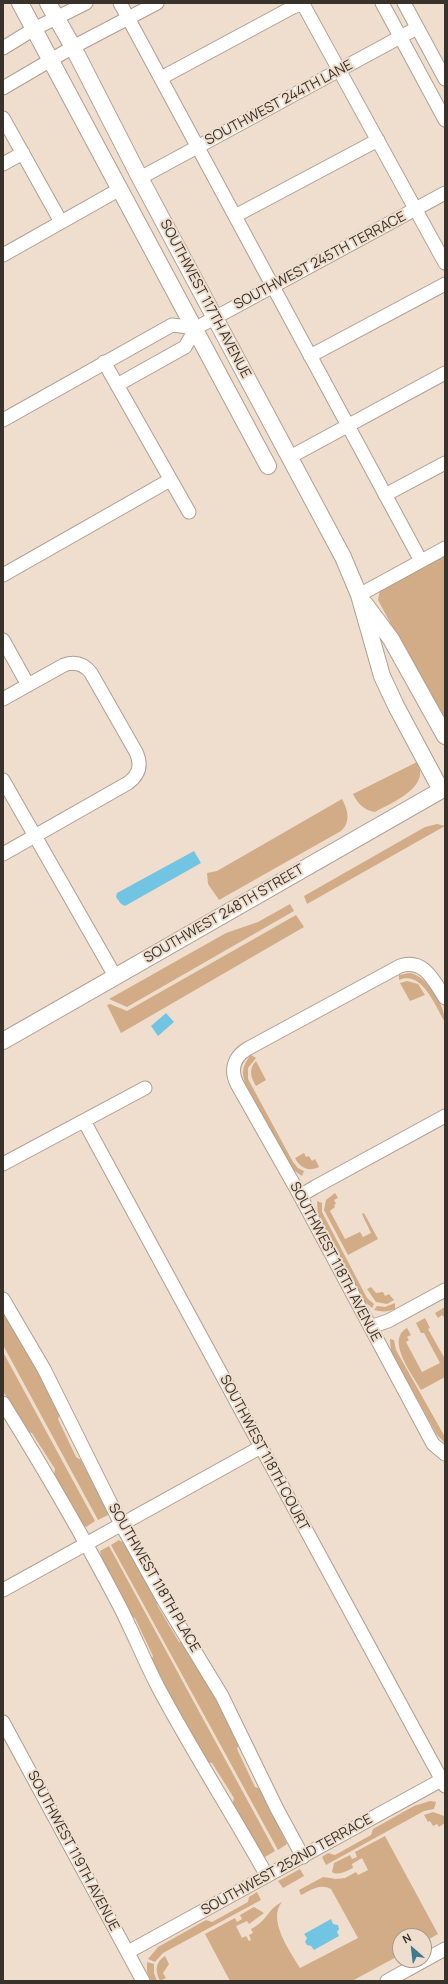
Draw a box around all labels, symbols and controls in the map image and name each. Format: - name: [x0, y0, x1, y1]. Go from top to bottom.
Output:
- street label: SOUTHWEST 244TH LANE: [202, 57, 356, 149]
- street label: SOUTHWEST 245TH TERRACE: [231, 208, 409, 314]
- street label: SOUTHWEST 117TH AVENUE: [156, 217, 254, 381]
- street label: SOUTHWEST 248TH STREET: [141, 861, 307, 967]
- street label: SOUTHWEST 118TH AVENUE: [286, 1179, 384, 1345]
- street label: SOUTHWEST 118TH COURT: [216, 1372, 312, 1534]
- street label: SOUTHWEST 118TH PLACE: [104, 1501, 204, 1655]
- street label: SOUTHWEST 119TH AVENUE: [24, 1768, 122, 1934]
- street label: SOUTHWEST 252ND TERRACE: [199, 1811, 375, 1919]
- north arrow: [392, 1928, 432, 1968]
- text: N: [400, 1929, 414, 1946]

